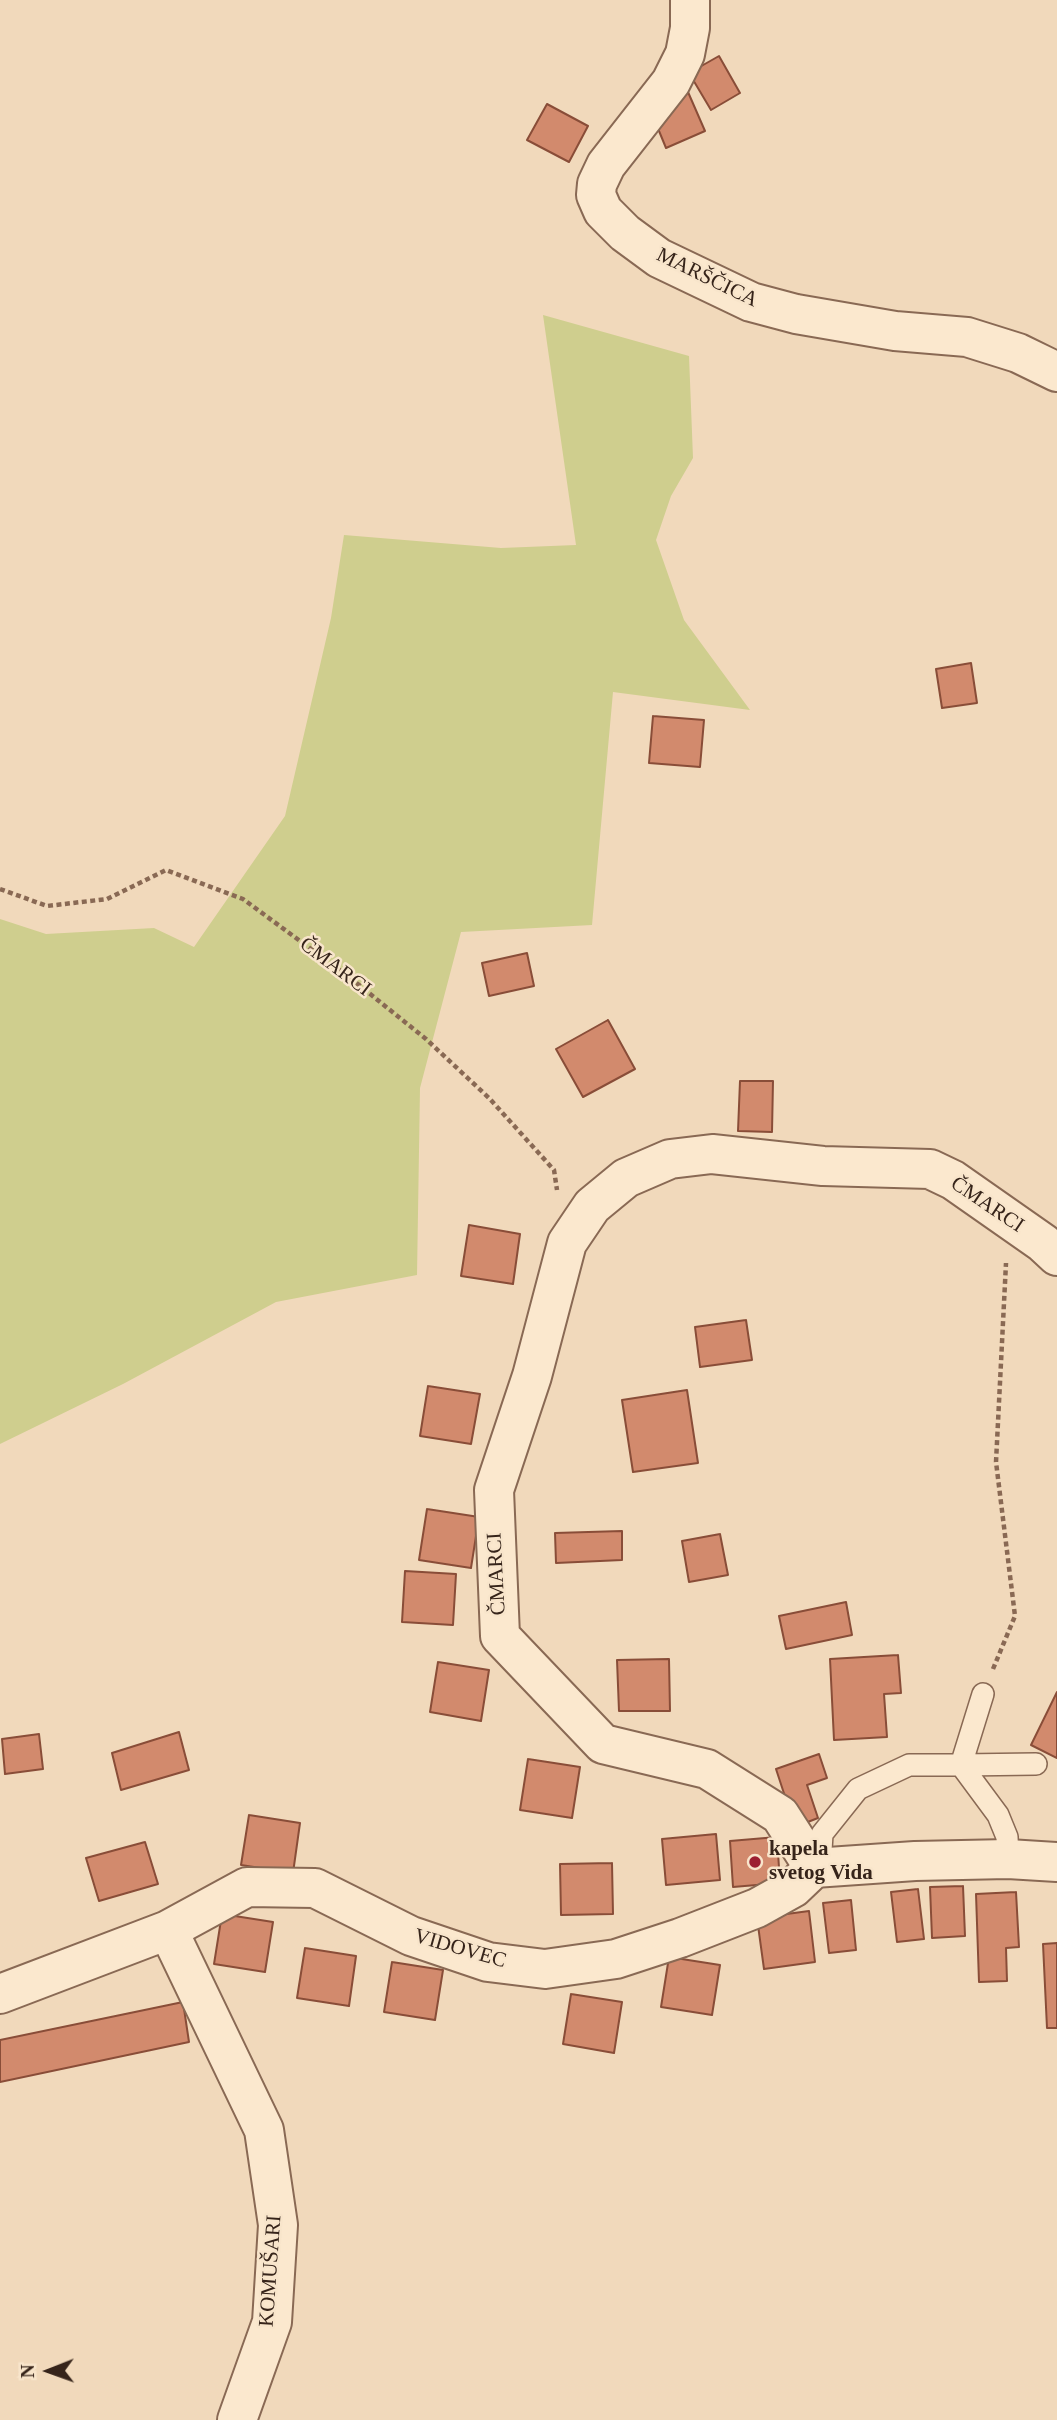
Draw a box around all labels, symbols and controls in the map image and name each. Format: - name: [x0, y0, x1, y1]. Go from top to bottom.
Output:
- street label: MARŠČICA: [652, 243, 762, 313]
- street label: ČMARCI: [294, 932, 376, 1002]
- street label: ČMARCI: [946, 1171, 1028, 1239]
- street label: ČMARCI: [482, 1532, 512, 1616]
- place label: kapela svetog Vida: [769, 1837, 873, 1887]
- marker: kapela svetog Vida: [747, 1854, 763, 1870]
- street label: VIDOVEC: [411, 1924, 509, 1974]
- street label: KOMUŠARI: [255, 2214, 287, 2328]
- north arrow: [14, 2336, 84, 2406]
- text: N: [17, 2364, 38, 2378]

